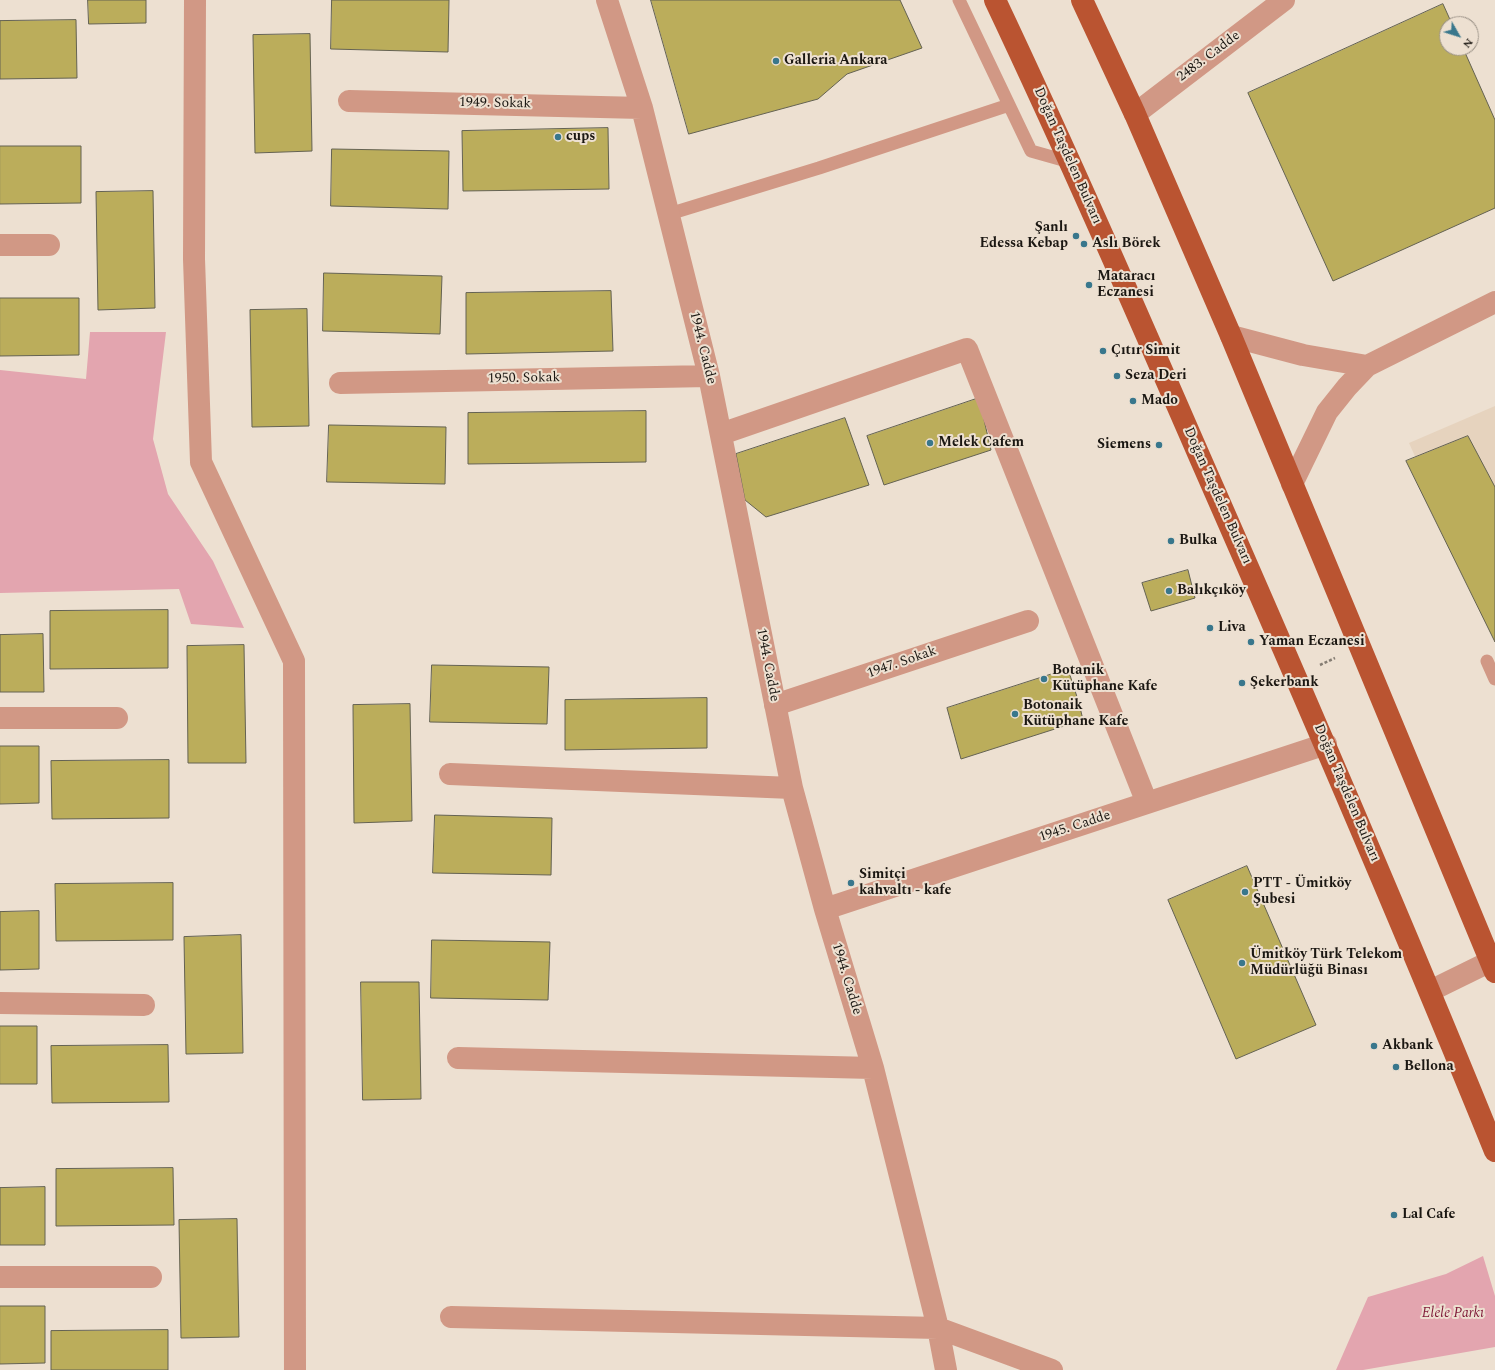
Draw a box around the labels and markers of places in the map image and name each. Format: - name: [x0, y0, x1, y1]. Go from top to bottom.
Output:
- place label: Galleria Ankara: [784, 53, 888, 69]
- marker: Galleria Ankara: [771, 56, 781, 66]
- place label: cups: [566, 129, 595, 145]
- marker: cups: [553, 132, 563, 142]
- place label: Şanlı Edessa Kebap: [980, 220, 1068, 252]
- marker: Şanlı Edessa Kebap: [1071, 231, 1081, 241]
- place label: Aslı Börek: [1092, 236, 1161, 252]
- marker: Aslı Börek: [1079, 239, 1089, 249]
- place label: Mataracı Eczanesi: [1097, 269, 1155, 302]
- marker: Mataracı Eczanesi: [1084, 280, 1094, 290]
- place label: Çıtır Simit: [1111, 343, 1180, 359]
- marker: Çıtır Simit: [1098, 346, 1108, 356]
- place label: Seza Deri: [1125, 368, 1187, 384]
- marker: Seza Deri: [1112, 371, 1122, 381]
- place label: Mado: [1141, 393, 1178, 409]
- marker: Mado: [1128, 396, 1138, 406]
- place label: Melek Cafem: [938, 435, 1024, 451]
- place label: Siemens: [1097, 437, 1151, 453]
- marker: Melek Cafem: [925, 438, 935, 448]
- marker: Siemens: [1154, 440, 1164, 450]
- place label: Bulka: [1179, 533, 1217, 549]
- marker: Bulka: [1166, 536, 1176, 546]
- place label: Balıkçıköy: [1177, 583, 1246, 599]
- marker: Balıkçıköy: [1164, 586, 1174, 596]
- place label: Liva: [1218, 620, 1246, 636]
- marker: Liva: [1205, 623, 1215, 633]
- place label: Yaman Eczanesi: [1259, 634, 1365, 650]
- marker: Yaman Eczanesi: [1246, 637, 1256, 647]
- place label: Botanik Kütüphane Kafe: [1052, 663, 1157, 696]
- marker: Botanik Kütüphane Kafe: [1039, 674, 1049, 684]
- place label: Şekerbank: [1250, 675, 1319, 691]
- marker: Şekerbank: [1237, 678, 1247, 688]
- place label: Botonaik Kütüphane Kafe: [1023, 698, 1128, 730]
- marker: Botonaik Kütüphane Kafe: [1010, 709, 1020, 719]
- place label: Simitçi kahvaltı - kafe: [859, 867, 951, 900]
- place label: PTT - Ümitköy Şubesi: [1253, 876, 1351, 908]
- marker: Simitçi kahvaltı - kafe: [846, 878, 856, 888]
- marker: PTT - Ümitköy Şubesi: [1240, 887, 1250, 897]
- place label: Ümitköy Türk Telekom Müdürlüğü Binası: [1250, 947, 1402, 980]
- marker: Ümitköy Türk Telekom Müdürlüğü Binası: [1237, 958, 1247, 968]
- place label: Akbank: [1382, 1038, 1434, 1054]
- marker: Akbank: [1369, 1041, 1379, 1051]
- place label: Bellona: [1404, 1059, 1454, 1075]
- marker: Bellona: [1391, 1062, 1401, 1072]
- place label: Lal Cafe: [1402, 1207, 1455, 1223]
- marker: Lal Cafe: [1389, 1210, 1399, 1220]

